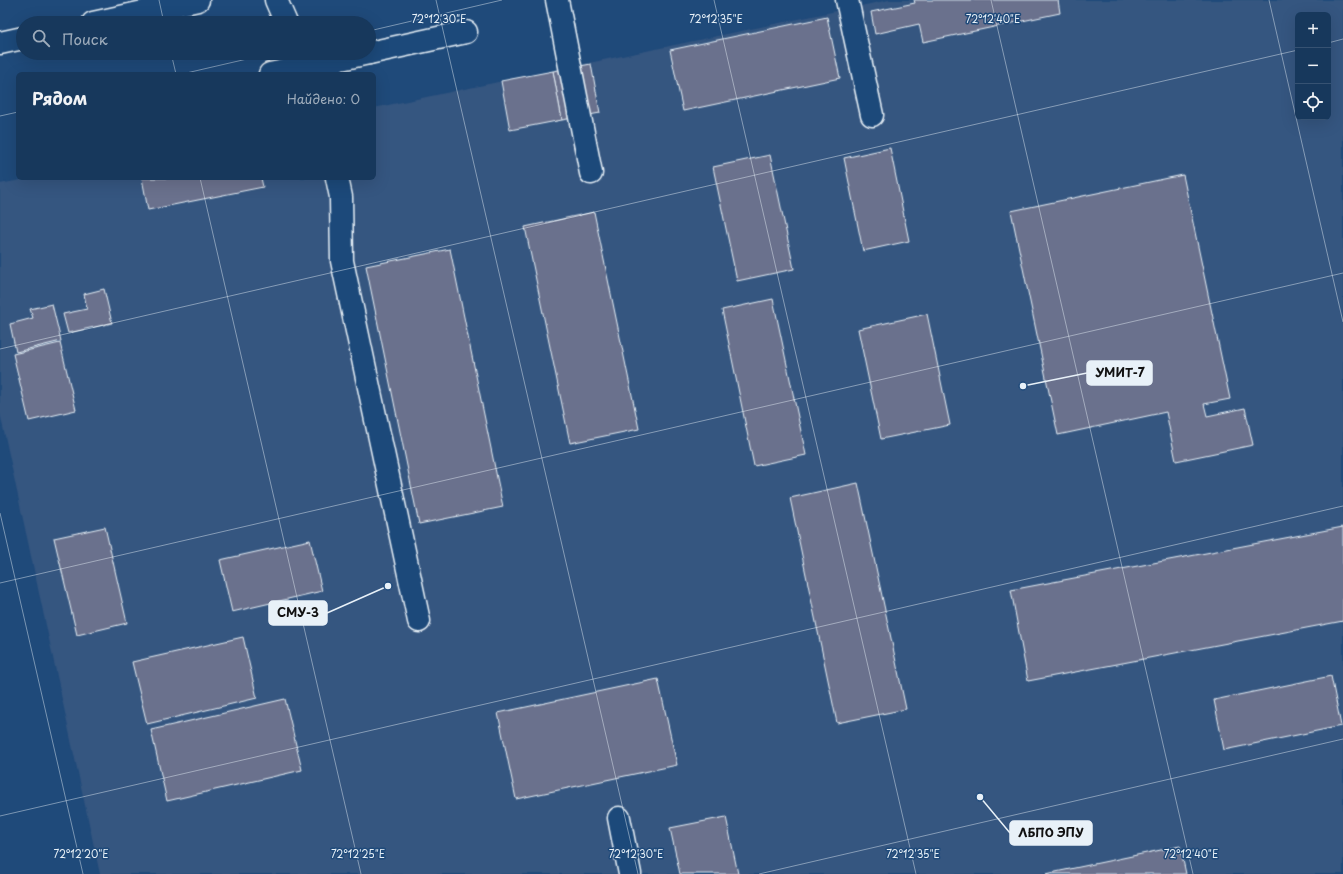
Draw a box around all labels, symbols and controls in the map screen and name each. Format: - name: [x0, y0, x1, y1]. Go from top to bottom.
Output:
- text: 72°12'30"E: [412, 11, 466, 26]
- text: 72°12'35"E: [689, 11, 743, 26]
- text: 72°12'40"E: [966, 11, 1020, 26]
- map controls: [1295, 12, 1331, 120]
- button: +: [1295, 12, 1331, 48]
- search box: [16, 16, 376, 60]
- icon: search: [30, 27, 52, 49]
- text: Поиск: [62, 27, 108, 50]
- button: −: [1295, 48, 1331, 84]
- button: locate: [1295, 84, 1331, 120]
- text: Рядом: [32, 85, 87, 111]
- text: Найдено: 0: [287, 89, 360, 108]
- callout: УМИТ-7: [1087, 361, 1152, 385]
- text: УМИТ-7: [1094, 363, 1145, 381]
- callout: СМУ-3: [269, 601, 327, 625]
- text: СМУ-3: [277, 603, 319, 621]
- callout: ЛБПО ЭПУ: [1010, 821, 1092, 845]
- text: ЛБПО ЭПУ: [1018, 823, 1084, 841]
- text: 72°12'20"E: [53, 846, 109, 861]
- text: 72°12'25"E: [331, 846, 385, 861]
- text: 72°12'30"E: [609, 846, 663, 861]
- text: 72°12'35"E: [886, 846, 940, 861]
- text: 72°12'40"E: [1164, 846, 1218, 861]

